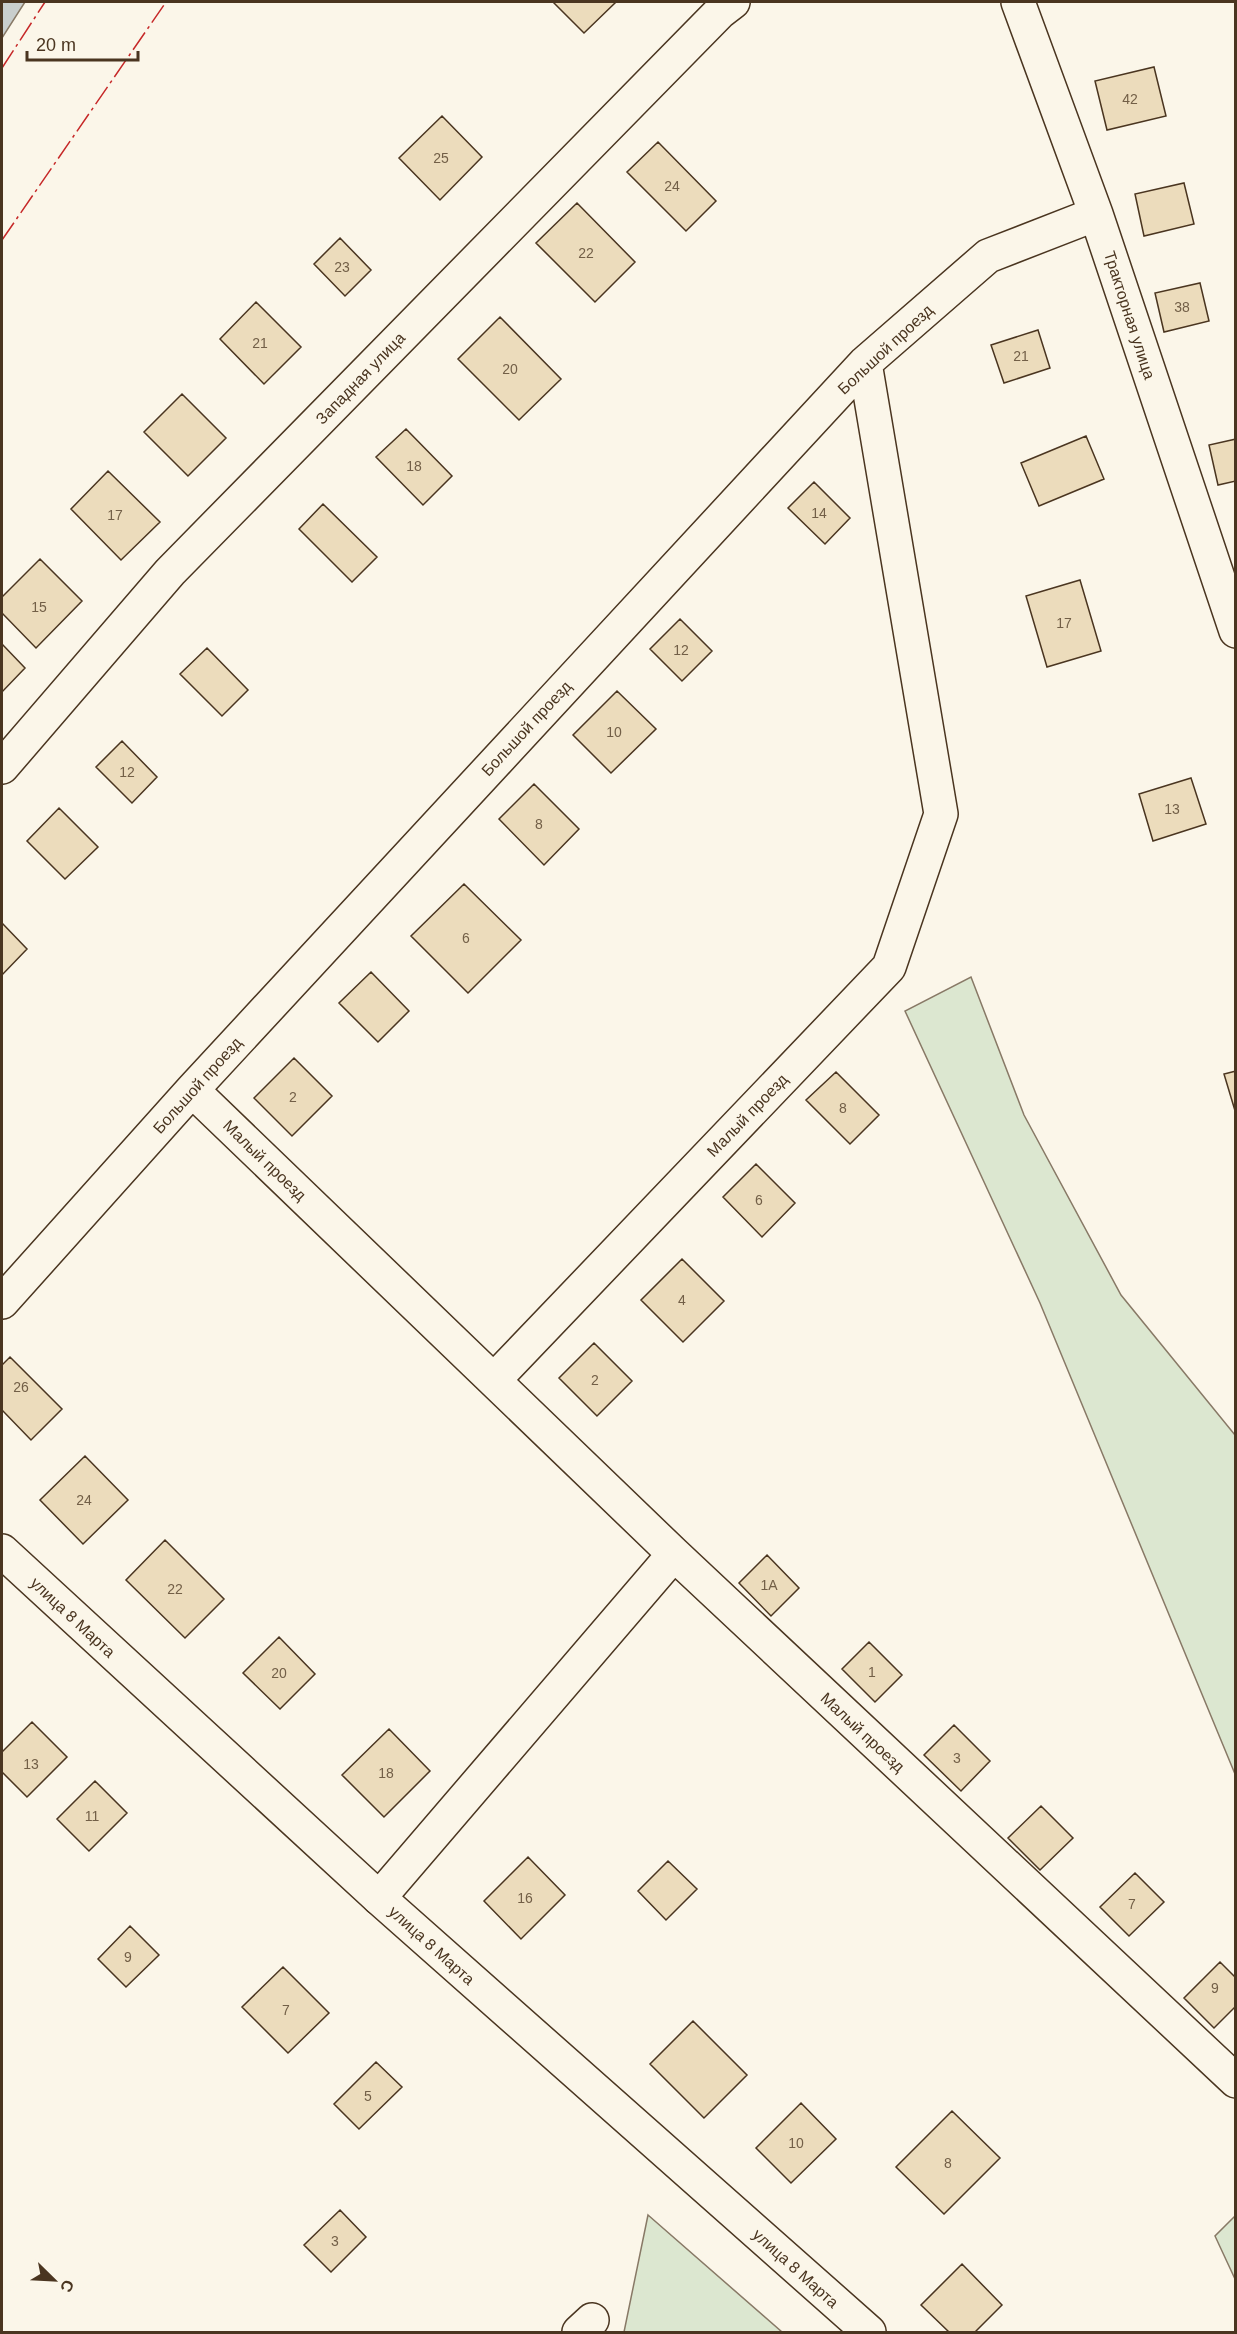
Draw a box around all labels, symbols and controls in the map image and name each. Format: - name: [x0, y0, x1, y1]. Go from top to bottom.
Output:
- scale bar: [27, 24, 138, 62]
- text: 20 m: [36, 35, 76, 55]
- house number: 42: [1122, 91, 1138, 107]
- house number: 25: [433, 150, 449, 166]
- house number: 24: [664, 178, 680, 194]
- house number: 22: [578, 245, 594, 261]
- street label: Тракторная улица: [1101, 249, 1158, 381]
- house number: 23: [334, 259, 350, 275]
- house number: 38: [1174, 299, 1190, 315]
- street label: Большой проезд: [835, 301, 937, 398]
- street label: Западная улица: [312, 329, 408, 428]
- house number: 21: [252, 335, 268, 351]
- house number: 21: [1013, 348, 1029, 364]
- house number: 20: [502, 361, 518, 377]
- house number: 18: [406, 458, 422, 474]
- house number: 14: [811, 505, 827, 521]
- house number: 17: [107, 507, 123, 523]
- house number: 15: [31, 599, 47, 615]
- house number: 17: [1056, 615, 1072, 631]
- house number: 12: [673, 642, 689, 658]
- street label: Большой проезд: [478, 677, 575, 779]
- house number: 10: [606, 724, 622, 740]
- house number: 12: [119, 764, 135, 780]
- house number: 13: [1164, 801, 1180, 817]
- house number: 8: [535, 816, 543, 832]
- house number: 6: [462, 930, 470, 946]
- street label: Большой проезд: [150, 1033, 245, 1137]
- street label: Малый проезд: [704, 1070, 791, 1160]
- house number: 2: [289, 1089, 297, 1105]
- house number: 8: [839, 1100, 847, 1116]
- street label: Малый проезд: [220, 1117, 310, 1204]
- house number: 6: [755, 1192, 763, 1208]
- house number: 4: [678, 1292, 686, 1308]
- house number: 2: [591, 1372, 599, 1388]
- house number: 26: [13, 1379, 29, 1395]
- house number: 24: [76, 1492, 92, 1508]
- street label: улица 8 Марта: [27, 1574, 118, 1661]
- house number: 1А: [760, 1577, 778, 1593]
- house number: 22: [167, 1581, 183, 1597]
- house number: 1: [868, 1664, 876, 1680]
- house number: 20: [271, 1665, 287, 1681]
- street label: Малый проезд: [817, 1689, 908, 1776]
- house number: 3: [953, 1750, 961, 1766]
- house number: 13: [23, 1756, 39, 1772]
- house number: 18: [378, 1765, 394, 1781]
- house number: 11: [85, 1808, 99, 1824]
- house number: 16: [517, 1890, 533, 1906]
- house number: 7: [1128, 1896, 1136, 1912]
- street label: улица 8 Марта: [386, 1903, 478, 1988]
- house number: 9: [124, 1949, 132, 1965]
- house number: 9: [1211, 1980, 1219, 1996]
- house number: 7: [282, 2002, 290, 2018]
- house number: 5: [364, 2088, 372, 2104]
- house number: 10: [788, 2135, 804, 2151]
- house number: 8: [944, 2155, 952, 2171]
- street label: улица 8 Марта: [750, 2226, 842, 2311]
- house number: 3: [331, 2233, 339, 2249]
- north arrow: [24, 2250, 84, 2310]
- text: С: [57, 2277, 77, 2295]

